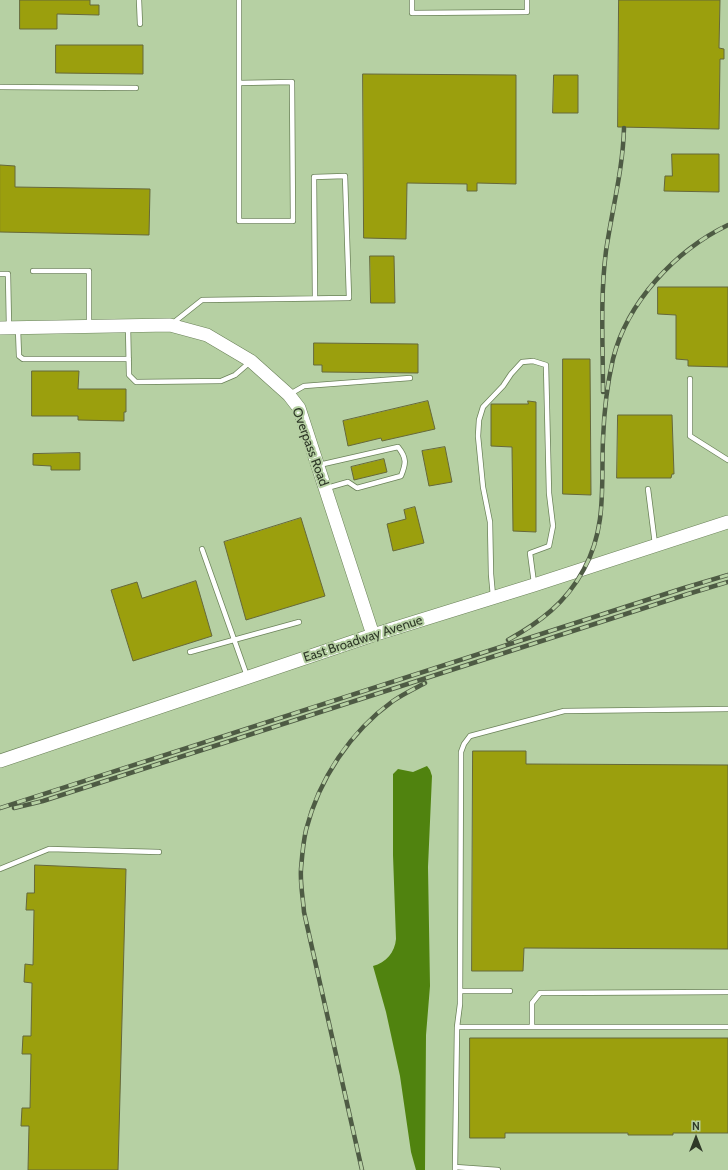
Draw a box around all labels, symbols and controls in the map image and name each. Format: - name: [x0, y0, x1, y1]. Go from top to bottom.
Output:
- street label: Overpass Road: [289, 406, 331, 488]
- street label: East Broadway Avenue: [301, 612, 425, 666]
- north arrow: [676, 1118, 716, 1158]
- text: N: [692, 1119, 700, 1133]

